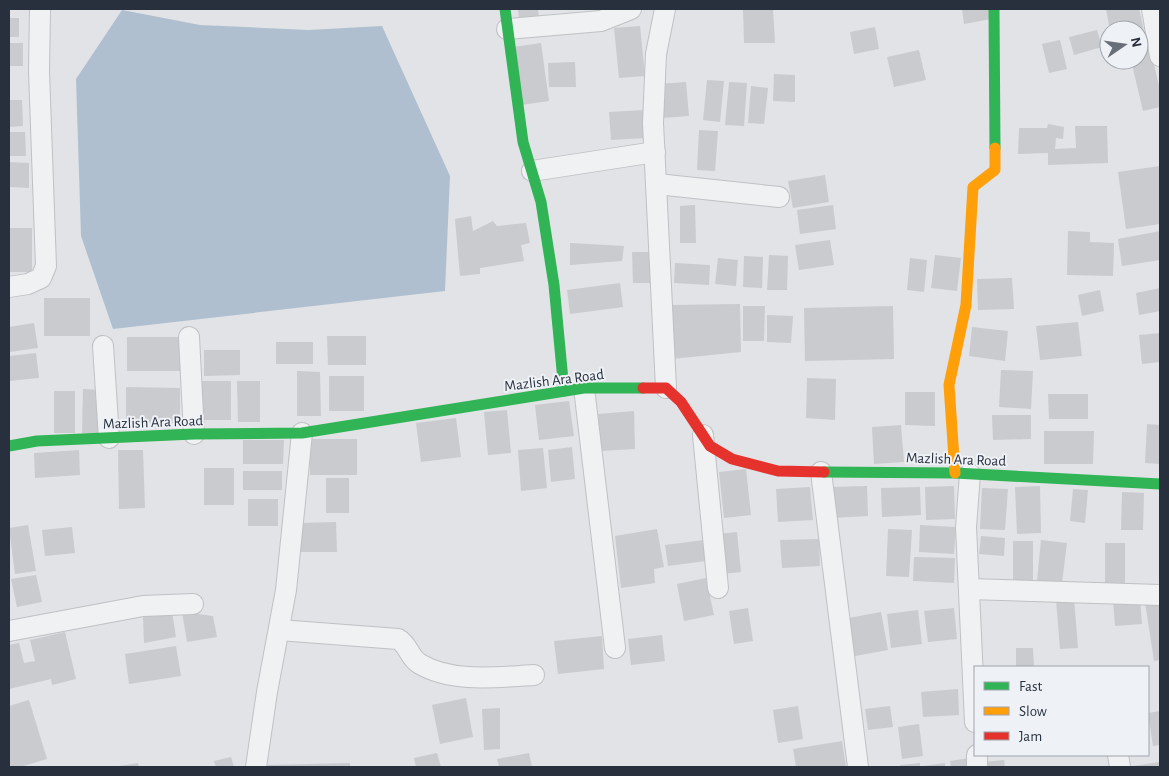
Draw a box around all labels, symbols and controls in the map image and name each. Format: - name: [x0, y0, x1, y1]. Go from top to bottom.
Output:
- north arrow: [1099, 20, 1149, 70]
- text: N: [1128, 36, 1144, 49]
- street label: Mazlish Ara Road: [503, 367, 605, 394]
- street label: Mazlish Ara Road: [103, 413, 204, 432]
- street label: Mazlish Ara Road: [906, 450, 1007, 469]
- legend: [974, 666, 1149, 756]
- text: Fast: [1019, 679, 1043, 694]
- text: Slow: [1019, 704, 1047, 719]
- text: Jam: [1019, 729, 1042, 744]

